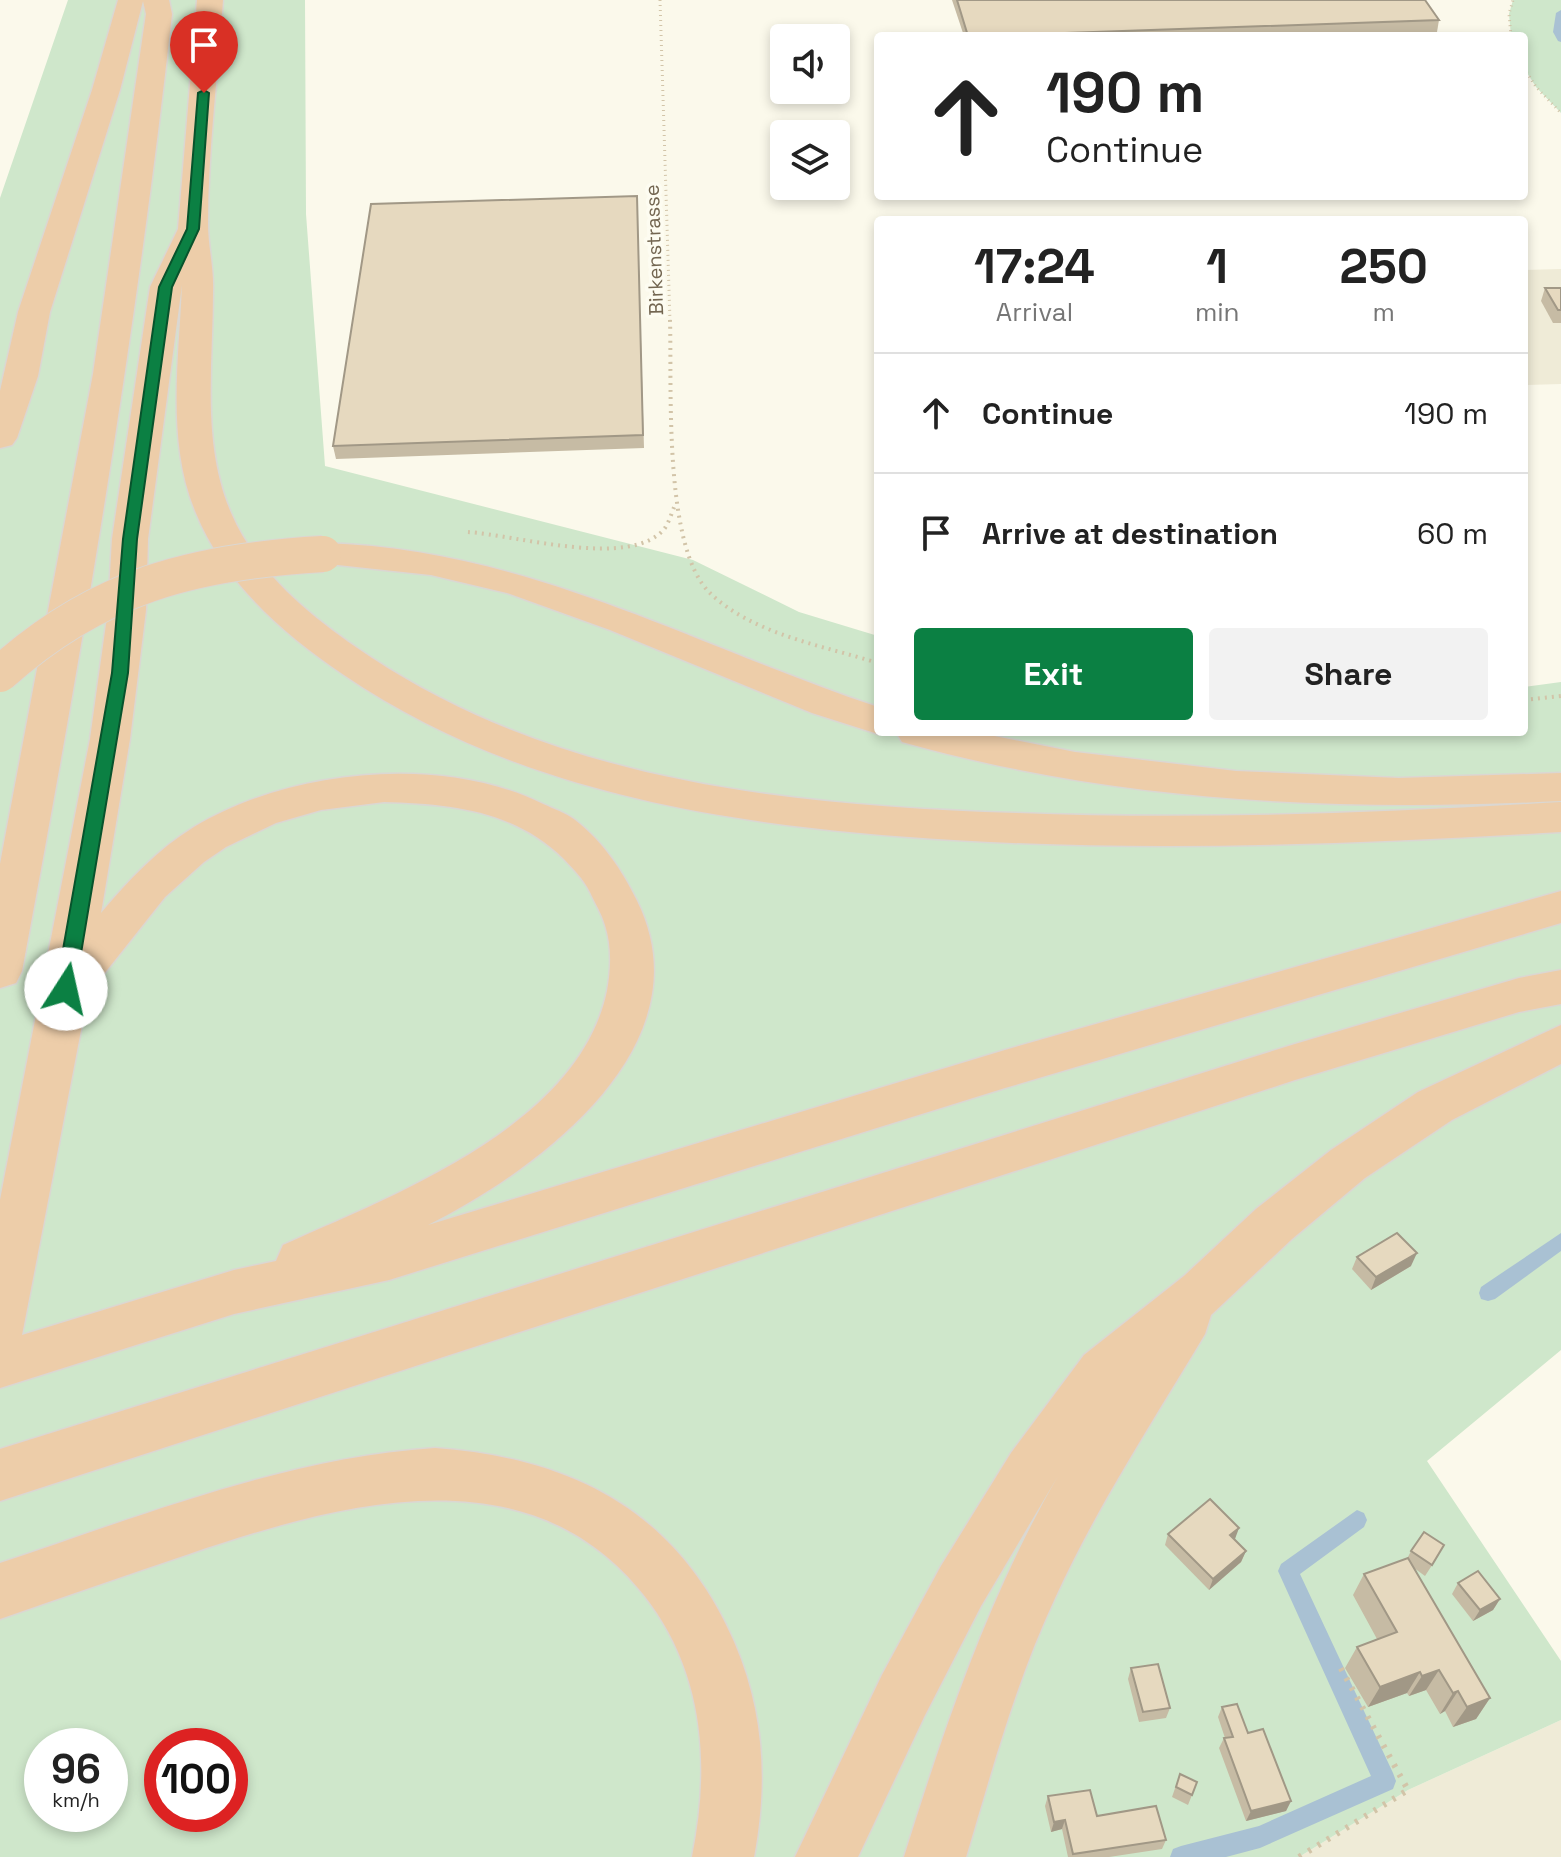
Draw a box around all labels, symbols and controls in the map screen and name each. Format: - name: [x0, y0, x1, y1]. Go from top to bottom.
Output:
- pin: [170, 11, 238, 93]
- icon: arrive: [182, 23, 226, 67]
- map controls: [770, 24, 850, 200]
- button: sound: [770, 24, 850, 104]
- text: 190 m: [1046, 57, 1204, 128]
- icon: ahead: [914, 64, 1018, 168]
- button: layers: [770, 120, 850, 200]
- text: Continue: [1046, 127, 1203, 173]
- street label: Birkenstrasse: [639, 184, 669, 316]
- text: 17:24: [974, 236, 1095, 297]
- text: 1: [1206, 236, 1228, 297]
- text: 250: [1340, 236, 1428, 297]
- text: Arrival: [996, 295, 1073, 329]
- text: min: [1195, 295, 1240, 329]
- text: m: [1373, 295, 1395, 329]
- icon: ahead: [914, 391, 958, 435]
- text: Continue: [982, 394, 1113, 433]
- text: 190 m: [1404, 394, 1488, 433]
- icon: arrive: [914, 511, 958, 555]
- text: Arrive at destination: [982, 514, 1278, 553]
- text: 60 m: [1417, 514, 1488, 553]
- button: Exit: [914, 628, 1193, 720]
- button: Share: [1209, 628, 1488, 720]
- position arrow: [24, 947, 108, 1031]
- speed limit sign: 100: [144, 1728, 248, 1832]
- text: 96: [51, 1744, 101, 1795]
- text: km/h: [52, 1787, 100, 1813]

